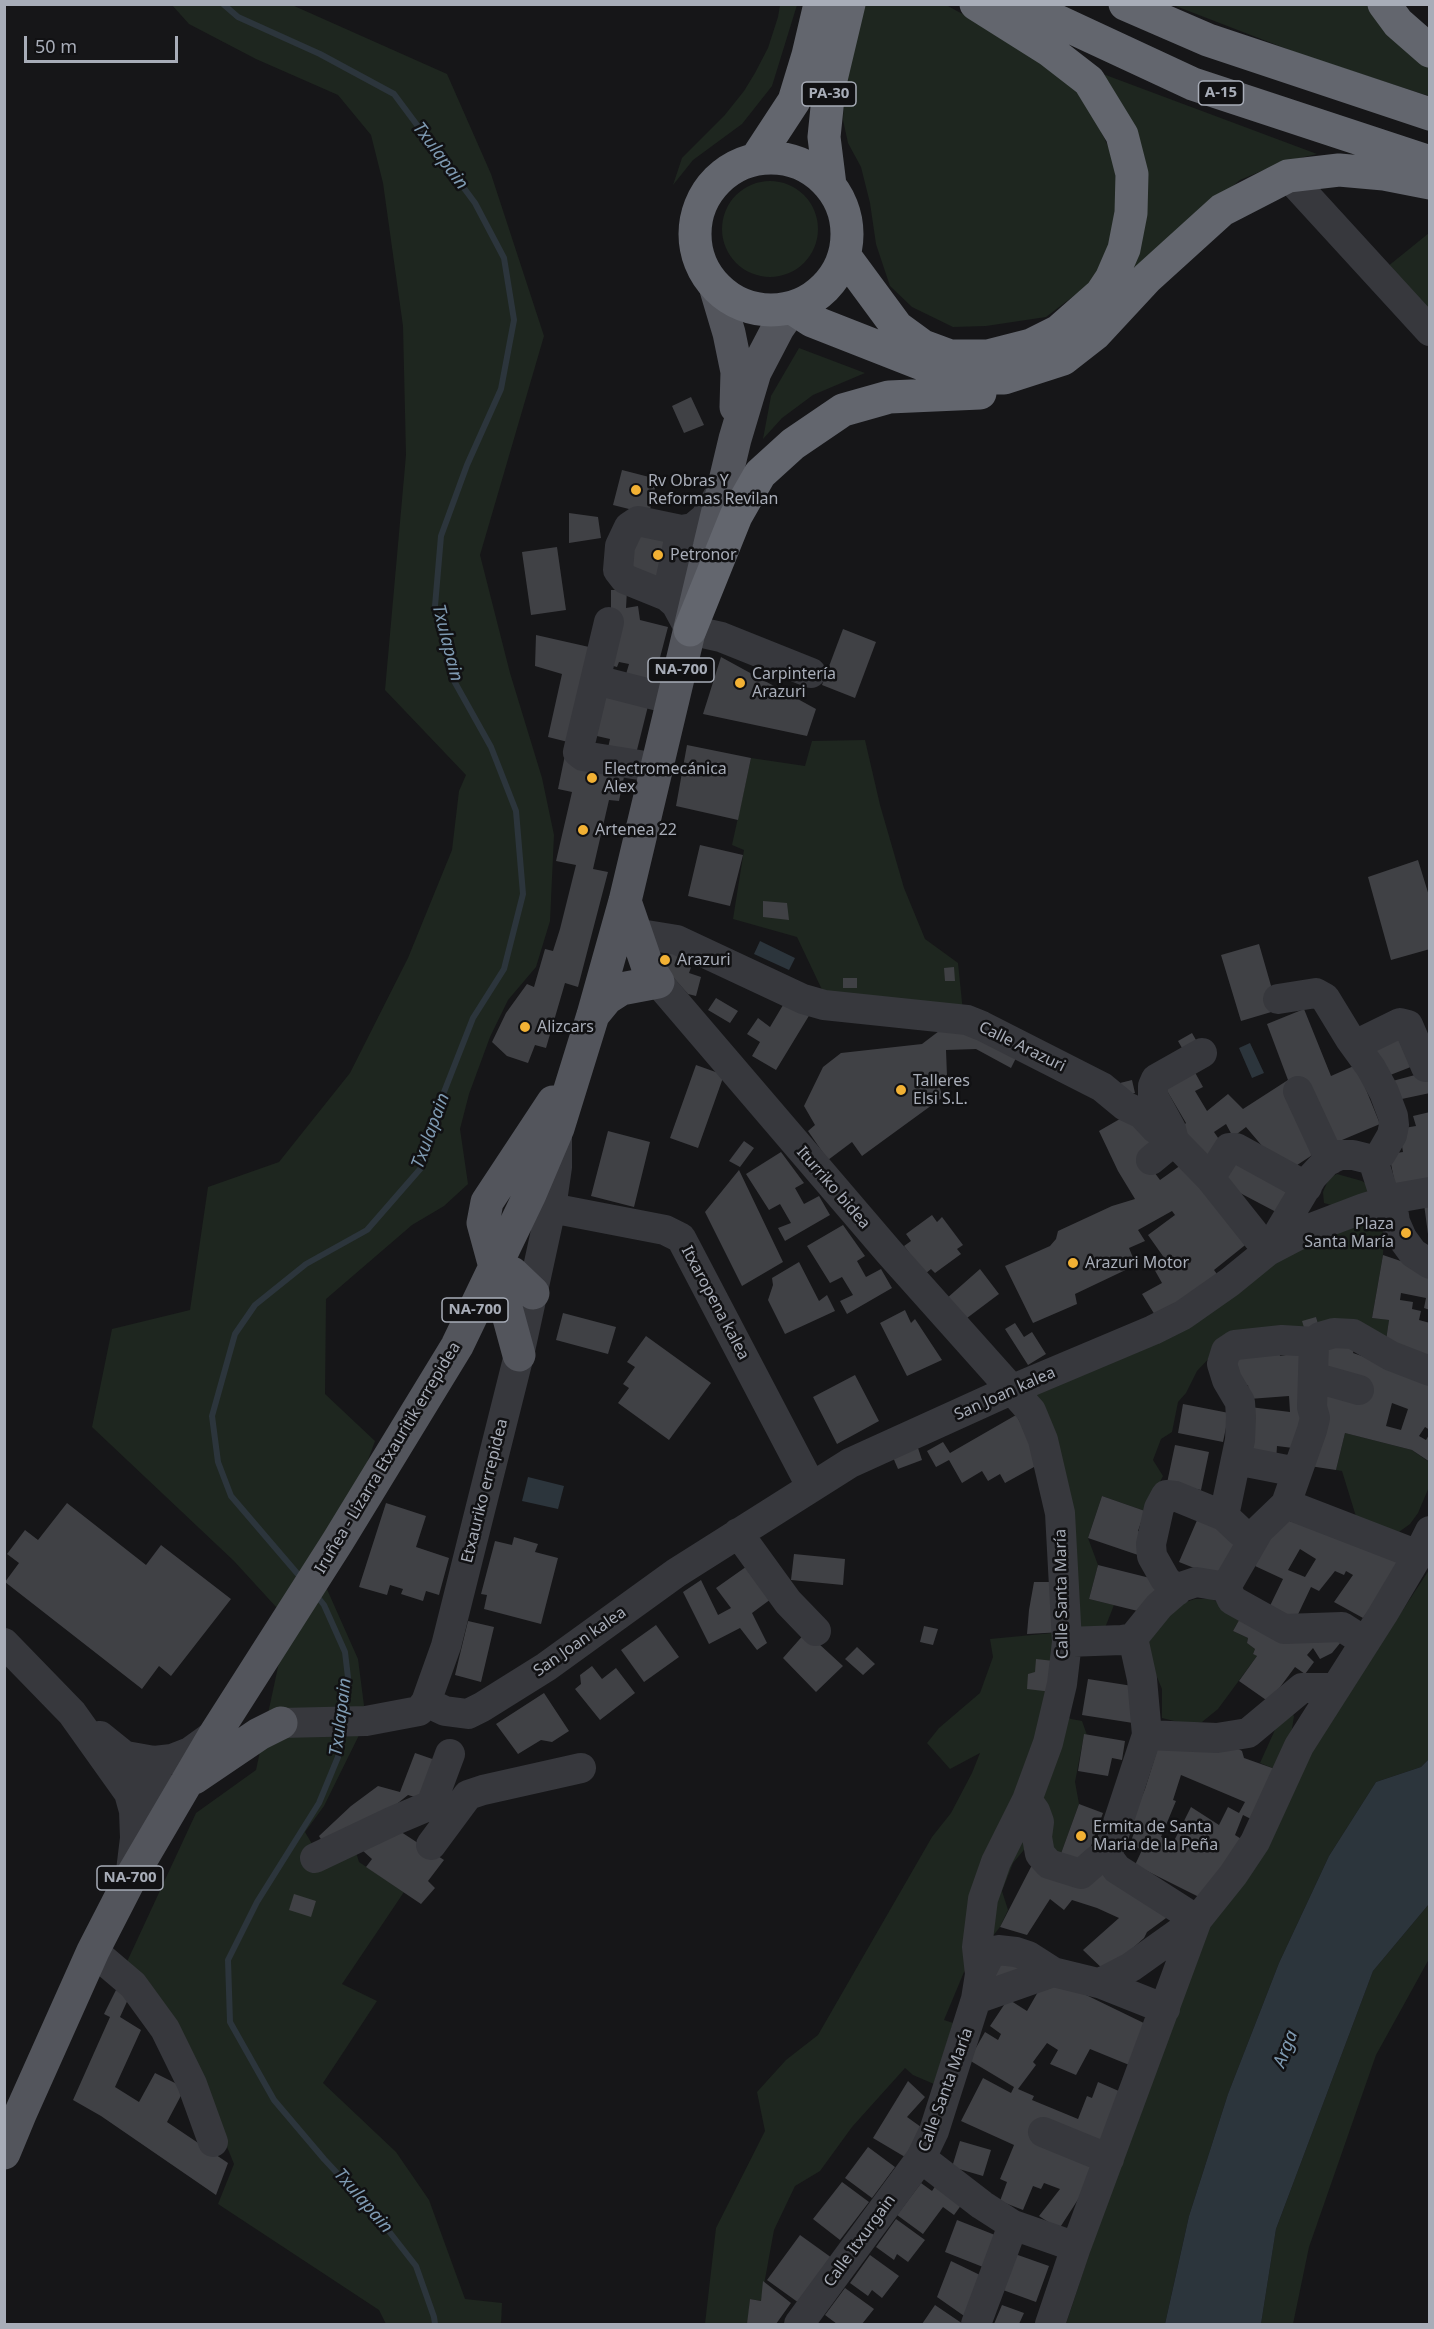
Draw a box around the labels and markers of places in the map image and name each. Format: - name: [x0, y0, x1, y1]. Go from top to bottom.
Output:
- place label: Rv Obras Y Reformas Revilan: [648, 471, 778, 509]
- marker: Rv Obras Y Reformas Revilan: [629, 483, 643, 497]
- place label: Petronor: [670, 545, 737, 565]
- marker: Petronor: [651, 548, 665, 562]
- place label: Carpintería Arazuri: [752, 664, 836, 702]
- marker: Carpintería Arazuri: [733, 676, 747, 690]
- place label: Electromecánica Alex: [604, 759, 727, 797]
- marker: Electromecánica Alex: [585, 771, 599, 785]
- place label: Artenea 22: [595, 820, 677, 840]
- marker: Artenea 22: [576, 823, 590, 837]
- place label: Arazuri: [677, 950, 731, 970]
- marker: Arazuri: [658, 953, 672, 967]
- place label: Alizcars: [537, 1017, 594, 1037]
- marker: Alizcars: [518, 1020, 532, 1034]
- place label: Talleres Elsi S.L.: [913, 1071, 970, 1109]
- marker: Talleres Elsi S.L.: [894, 1083, 908, 1097]
- place label: Plaza Santa María: [1304, 1214, 1394, 1252]
- marker: Plaza Santa María: [1399, 1226, 1413, 1240]
- place label: Arazuri Motor: [1085, 1253, 1189, 1273]
- marker: Arazuri Motor: [1066, 1256, 1080, 1270]
- place label: Ermita de Santa Maria de la Peña: [1093, 1817, 1218, 1855]
- marker: Ermita de Santa Maria de la Peña: [1074, 1829, 1088, 1843]

